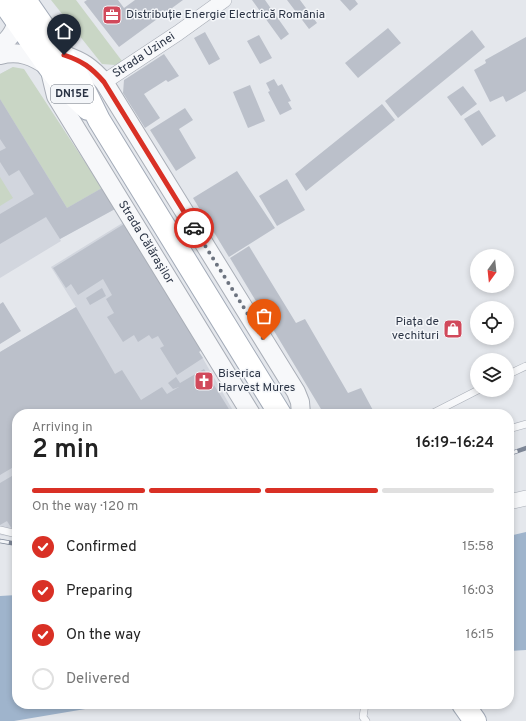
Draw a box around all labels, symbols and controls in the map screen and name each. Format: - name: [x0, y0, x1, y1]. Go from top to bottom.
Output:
- office icon: Distribuție Energie Electrică România: [101, 4, 123, 26]
- place label: Distribuție Energie Electrică România: [126, 7, 325, 23]
- pin: [47, 14, 81, 55]
- icon: home: [53, 20, 75, 42]
- street label: Strada Uzinei: [110, 29, 178, 82]
- road number: DN15E: [51, 85, 93, 103]
- street label: Strada Călărașilor: [114, 198, 178, 288]
- courier: [174, 208, 214, 248]
- icon: car: [183, 217, 205, 239]
- north arrow: [470, 249, 514, 293]
- map controls: [470, 249, 514, 397]
- pin: [247, 299, 281, 340]
- button: locate: [470, 301, 514, 345]
- icon: bag: [253, 305, 275, 327]
- place label: Piața de vechituri: [392, 314, 439, 344]
- shop icon: Piața de vechituri: [442, 318, 464, 340]
- button: layers: [470, 353, 514, 397]
- place label: Biserica Harvest Mures: [218, 366, 295, 396]
- church icon: Biserica Harvest Mures: [193, 370, 215, 392]
- text: Arriving in: [32, 420, 93, 436]
- text: 2 min: [32, 434, 99, 467]
- text: 16:19–16:24: [416, 434, 494, 453]
- text: On the way · 120 m: [32, 499, 138, 515]
- icon: check: [32, 536, 54, 558]
- text: Confirmed: [66, 538, 137, 557]
- text: 15:58: [462, 539, 494, 555]
- icon: check: [32, 580, 54, 602]
- text: Preparing: [66, 582, 133, 601]
- text: 16:03: [462, 583, 494, 599]
- icon: check: [32, 624, 54, 646]
- text: On the way: [66, 626, 141, 645]
- text: 16:15: [466, 627, 494, 643]
- text: Delivered: [66, 670, 130, 689]

